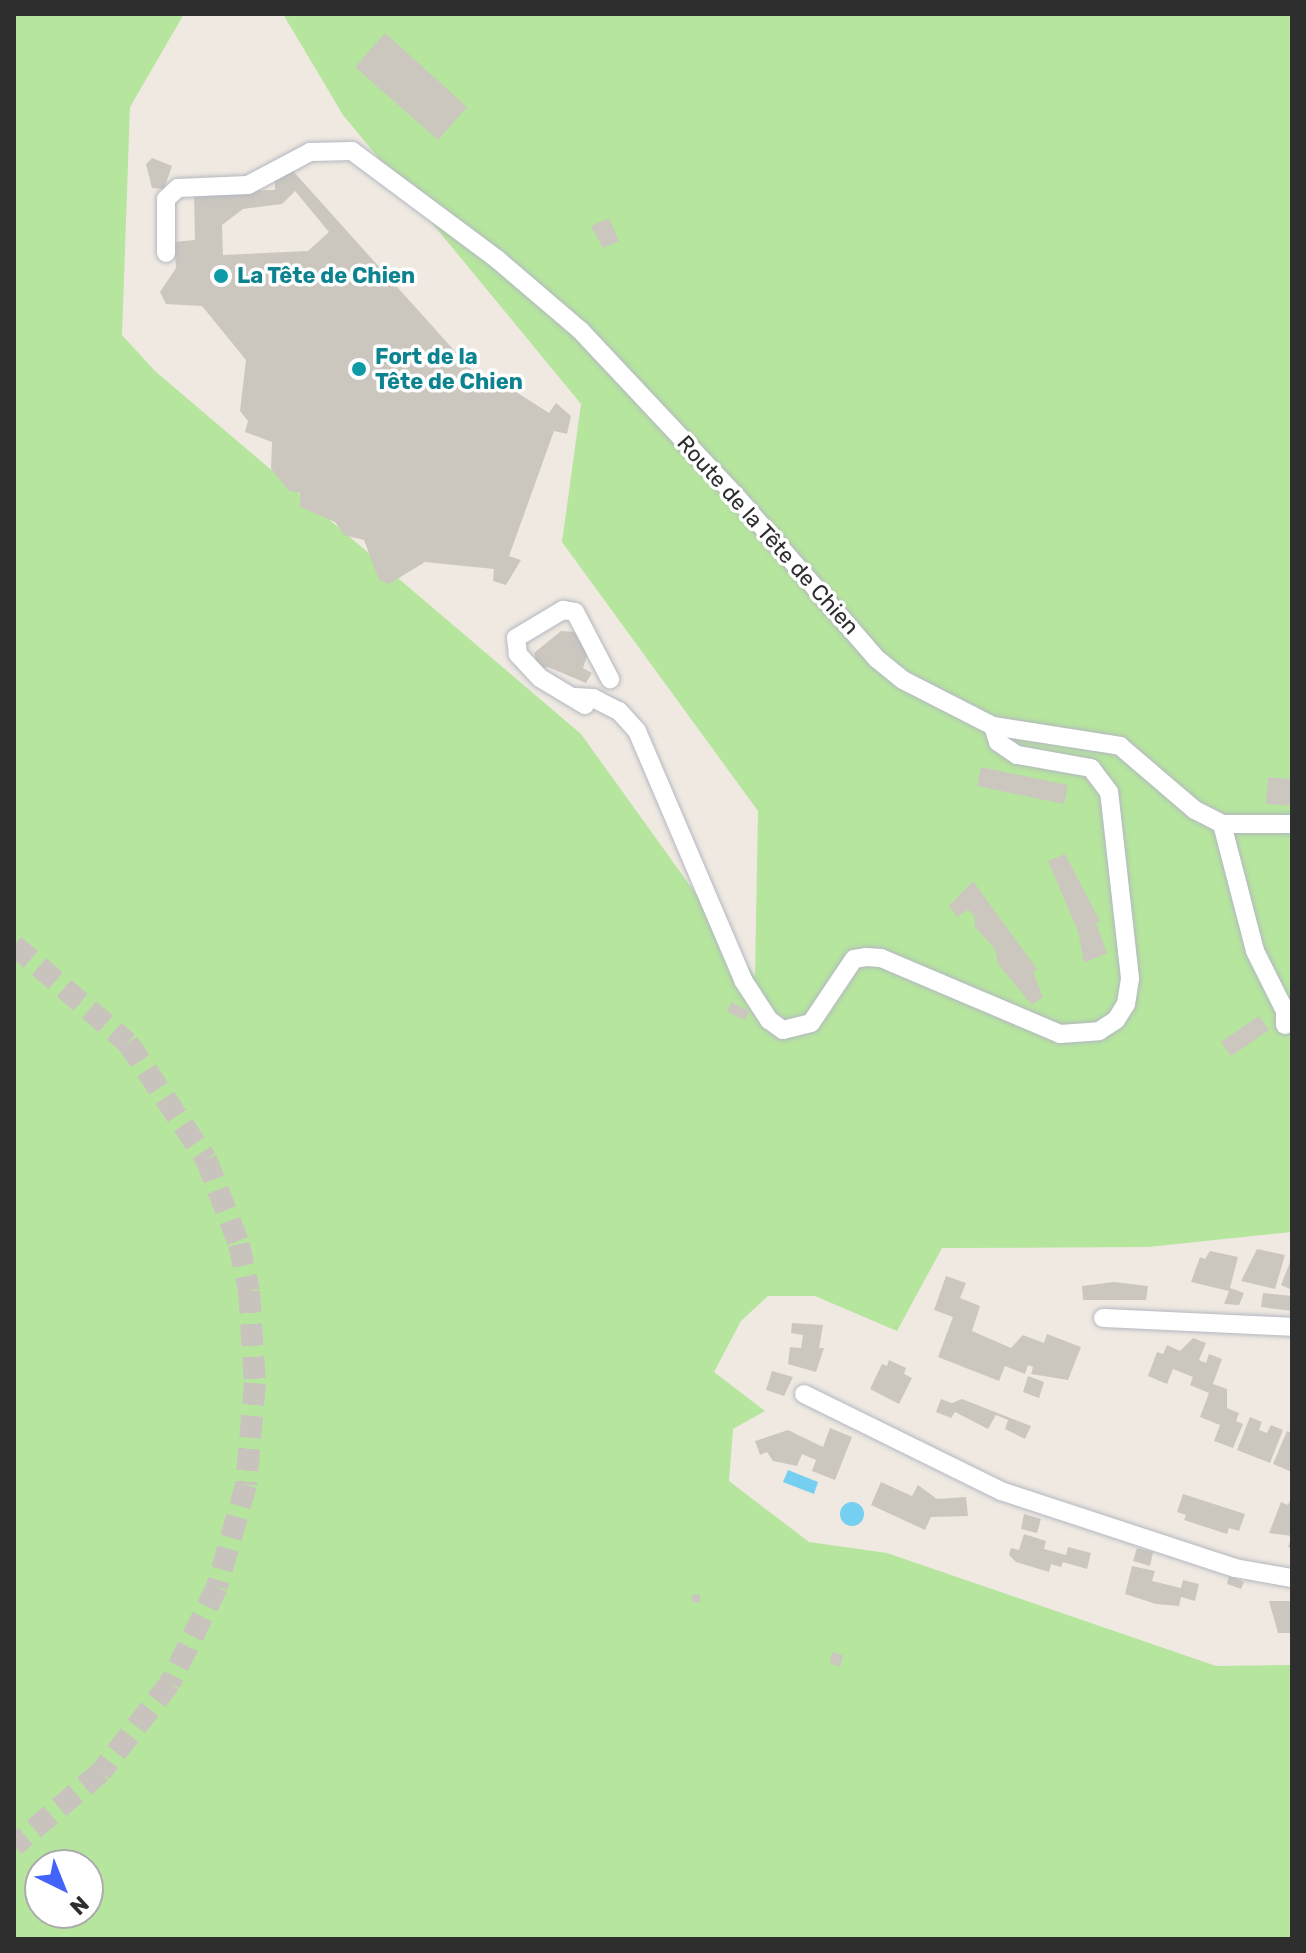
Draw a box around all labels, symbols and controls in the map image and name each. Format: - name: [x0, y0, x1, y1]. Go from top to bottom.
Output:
- place label: La Tête de Chien: [237, 263, 416, 289]
- marker: La Tête de Chien: [212, 267, 230, 285]
- place label: Fort de la Tête de Chien: [375, 343, 523, 394]
- marker: Fort de la Tête de Chien: [350, 360, 368, 378]
- street label: Route de la Tête de Chien: [671, 430, 865, 640]
- north arrow: [24, 1849, 104, 1929]
- text: N: [64, 1890, 94, 1921]

